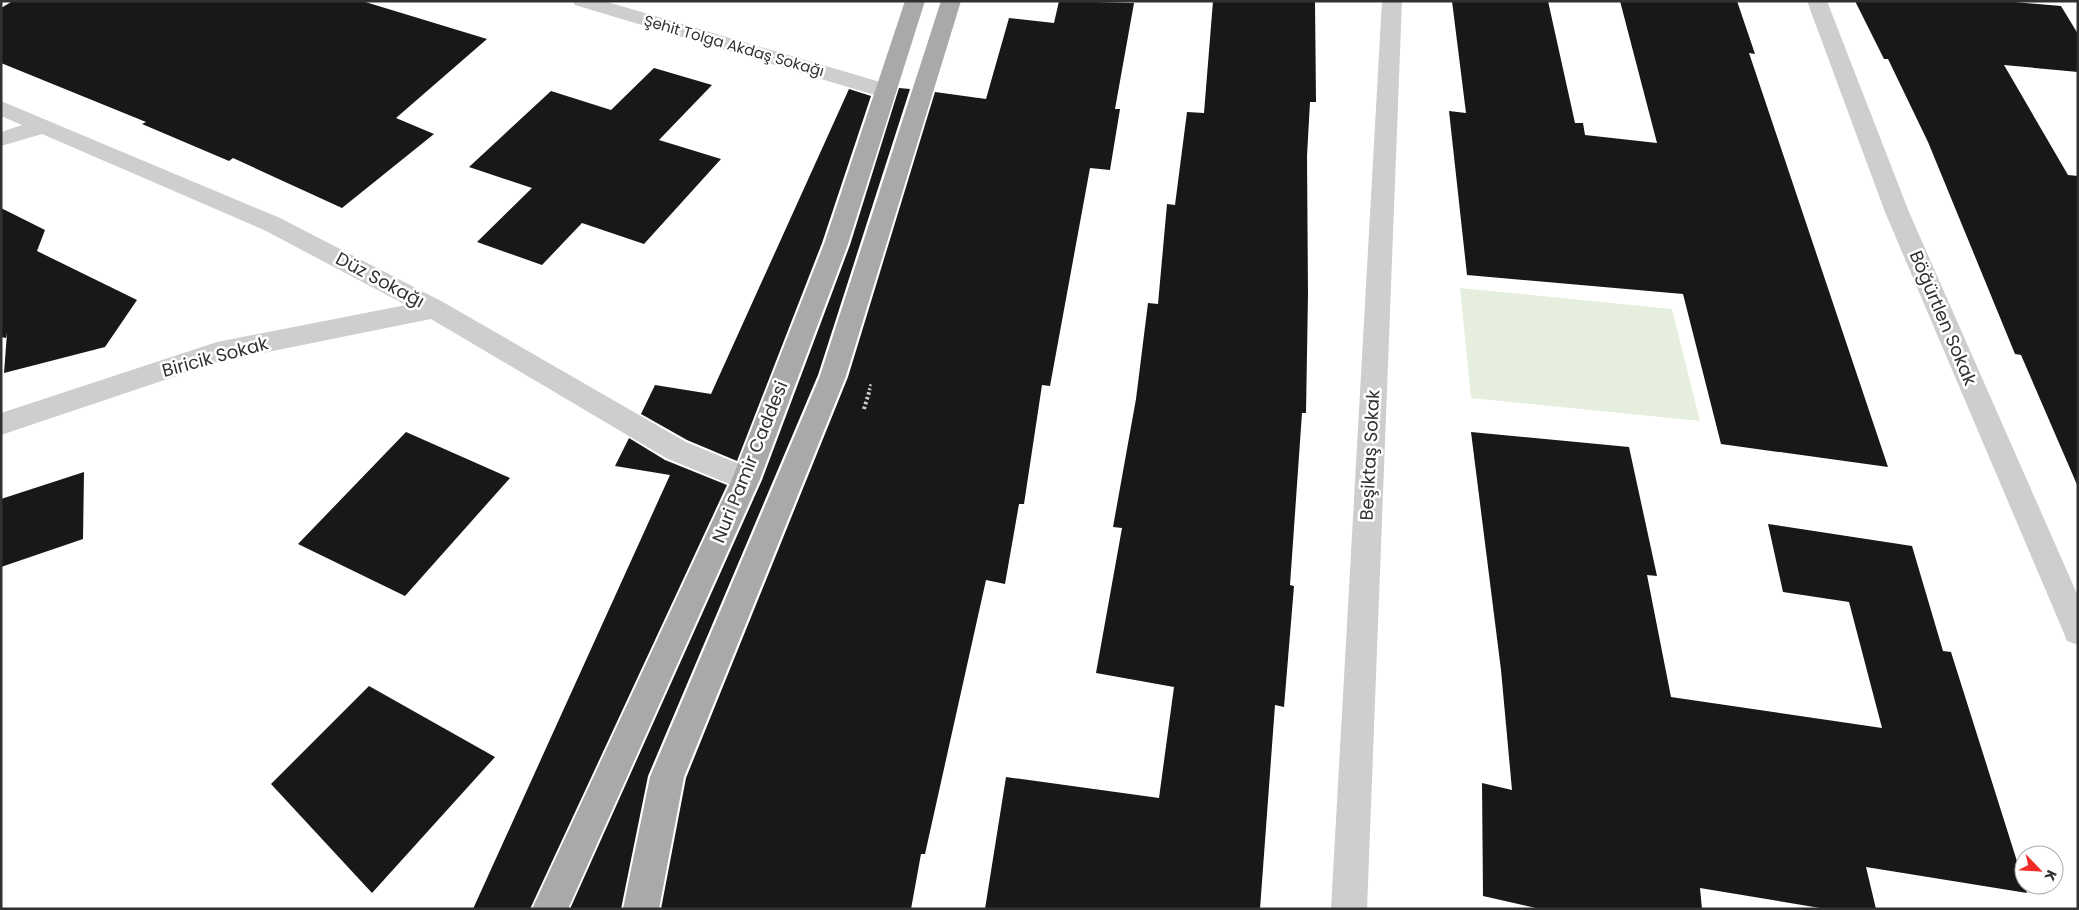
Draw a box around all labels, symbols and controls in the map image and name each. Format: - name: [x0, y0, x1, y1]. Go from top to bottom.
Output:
- street label: Şehit Tolga Akdaş Sokağı: [642, 10, 827, 81]
- street label: Düz Sokağı: [331, 246, 429, 313]
- street label: Böğürtlen Sokak: [1904, 247, 1983, 390]
- street label: Biricik Sokak: [159, 330, 271, 383]
- street label: Nuri Pamir Caddesi: [706, 377, 793, 547]
- street label: Beşiktaş Sokak: [1354, 388, 1385, 521]
- north arrow: [2014, 845, 2064, 895]
- text: K: [2040, 867, 2062, 884]

